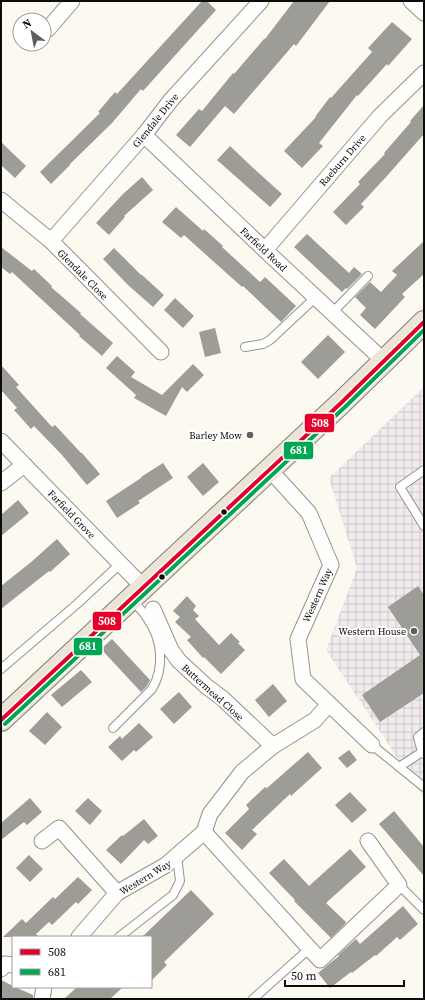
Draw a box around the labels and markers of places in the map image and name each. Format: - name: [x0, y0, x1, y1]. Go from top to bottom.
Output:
- place label: Barley Mow: [189, 429, 242, 442]
- marker: Barley Mow: [245, 430, 255, 440]
- unlabelled marker: [219, 507, 229, 517]
- unlabelled marker: [157, 572, 167, 582]
- place label: Western House: [338, 625, 406, 638]
- marker: Western House: [409, 626, 419, 636]

